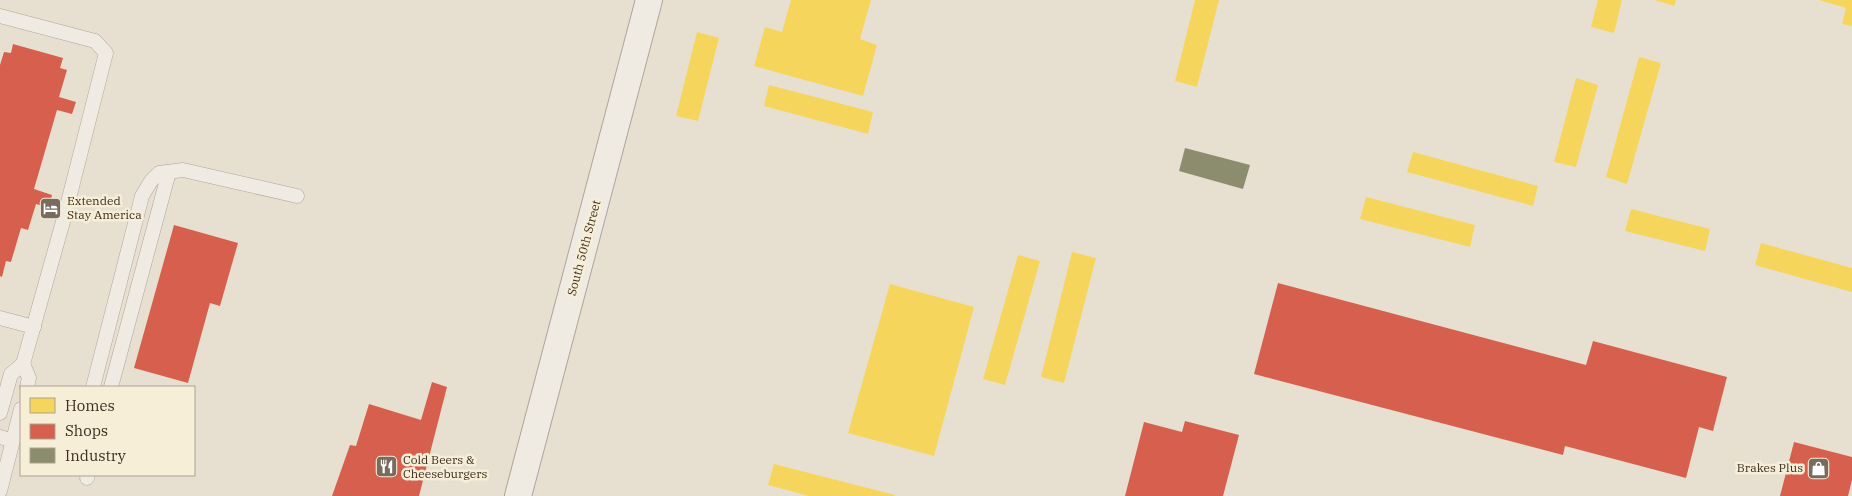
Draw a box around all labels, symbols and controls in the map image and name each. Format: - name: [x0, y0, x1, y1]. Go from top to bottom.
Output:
- place label: Extended Stay America: [67, 193, 142, 222]
- hotel icon: Extended Stay America: [39, 196, 63, 220]
- street label: South 50th Street: [564, 198, 603, 297]
- legend: [20, 386, 195, 476]
- text: Homes: [65, 396, 115, 415]
- text: Shops: [65, 421, 108, 440]
- text: Industry: [65, 446, 126, 465]
- place label: Cold Beers & Cheeseburgers: [403, 452, 488, 481]
- restaurant icon: Cold Beers & Cheeseburgers: [375, 455, 399, 479]
- shop icon: Brakes Plus: [1807, 456, 1831, 480]
- place label: Brakes Plus: [1737, 460, 1803, 475]

